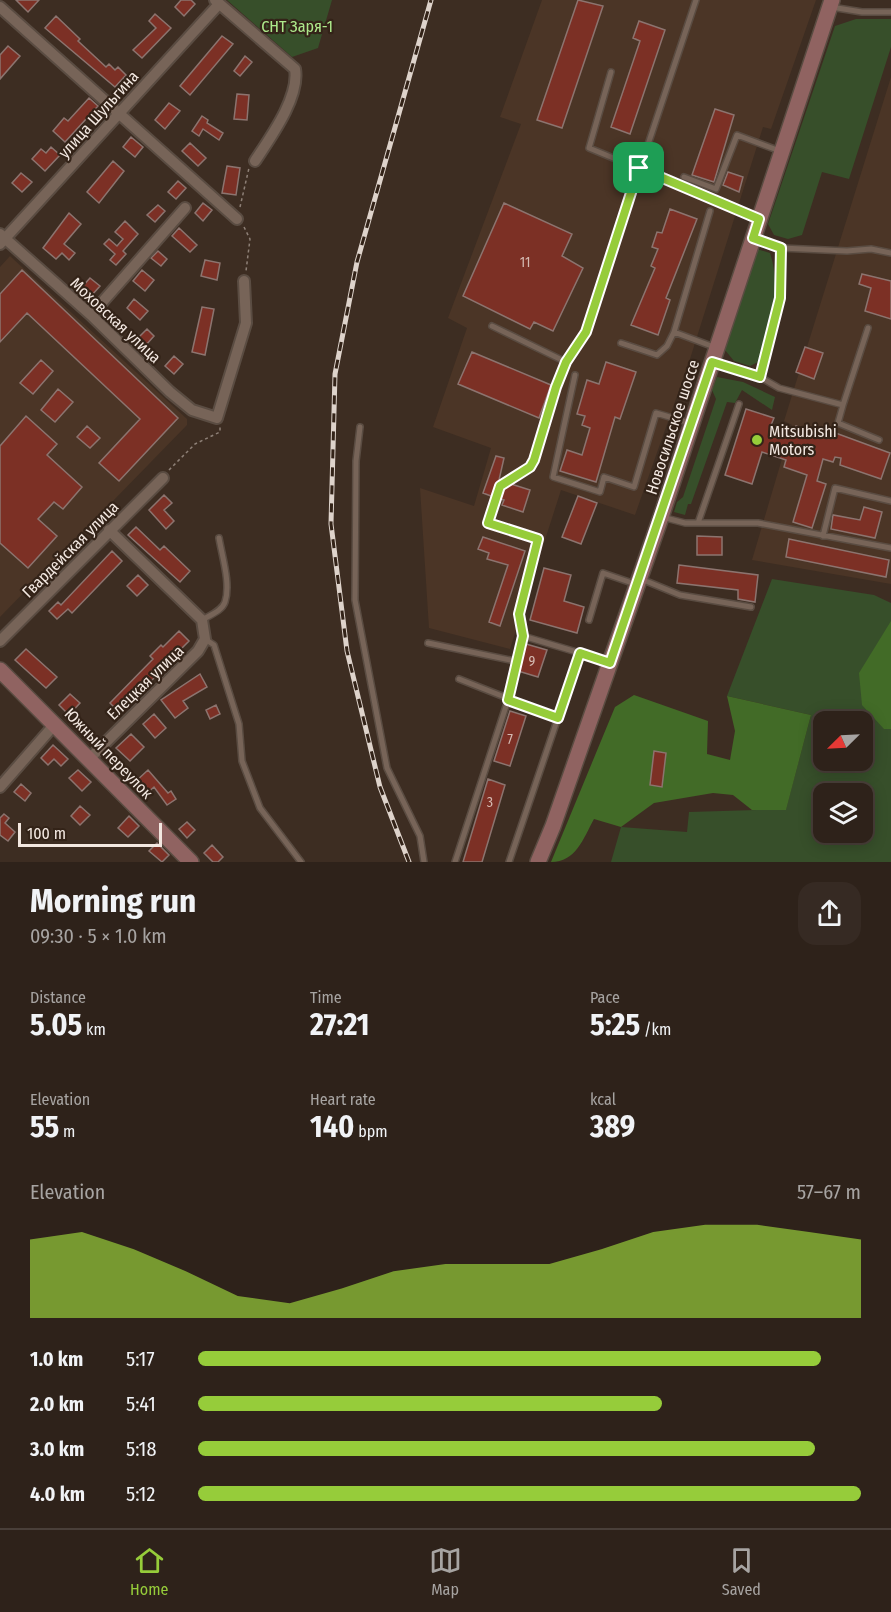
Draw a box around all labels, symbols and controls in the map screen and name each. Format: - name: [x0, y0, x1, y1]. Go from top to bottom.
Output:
- park label: СНТ Заря-1: [261, 17, 333, 36]
- street label: улица Шульгина: [54, 67, 143, 162]
- pin: [613, 142, 664, 193]
- icon: arrive: [622, 151, 655, 184]
- house number: 11: [520, 254, 530, 271]
- street label: Моховская улица: [67, 274, 165, 367]
- street label: Новосильское шоссе: [642, 357, 703, 497]
- place label: Mitsubishi Motors: [769, 422, 837, 459]
- marker: Mitsubishi Motors: [750, 433, 764, 447]
- street label: Гвардейская улица: [18, 497, 123, 601]
- street label: Елецкая улица: [103, 641, 188, 724]
- house number: 9: [529, 653, 536, 670]
- street label: Южный переулок: [61, 704, 157, 803]
- north arrow: [813, 711, 873, 771]
- map controls: [813, 711, 873, 843]
- house number: 7: [507, 731, 513, 748]
- button: layers: [813, 783, 873, 843]
- house number: 3: [487, 794, 493, 811]
- scale bar: [18, 820, 162, 848]
- text: 100 m: [27, 824, 66, 843]
- text: Morning run: [30, 881, 196, 921]
- button: share: [798, 882, 861, 945]
- text: 09:30 · 5 × 1.0 km: [30, 924, 167, 948]
- text: Distance: [30, 988, 86, 1007]
- text: Time: [310, 988, 342, 1007]
- text: Pace: [590, 988, 620, 1007]
- text: 5.05: [30, 1007, 82, 1043]
- text: 27:21: [310, 1007, 369, 1043]
- text: 5:25: [590, 1007, 640, 1043]
- text: km: [82, 1020, 106, 1039]
- text: /km: [640, 1020, 671, 1039]
- text: Elevation: [30, 1090, 90, 1109]
- text: Heart rate: [310, 1090, 376, 1109]
- text: kcal: [590, 1090, 616, 1109]
- text: 55: [30, 1109, 59, 1145]
- text: 140: [310, 1109, 355, 1145]
- text: 389: [590, 1109, 635, 1145]
- text: m: [59, 1122, 75, 1141]
- text: bpm: [355, 1122, 388, 1141]
- text: Elevation: [30, 1180, 105, 1204]
- text: 57–67 m: [797, 1180, 861, 1204]
- text: 1.0 km: [30, 1347, 83, 1371]
- text: 5:17: [126, 1347, 155, 1371]
- text: 2.0 km: [30, 1392, 84, 1416]
- text: 5:41: [126, 1392, 156, 1416]
- text: 3.0 km: [30, 1437, 84, 1461]
- text: 5:18: [126, 1437, 156, 1461]
- text: 4.0 km: [30, 1482, 85, 1506]
- text: 5:12: [126, 1482, 155, 1506]
- tab: Home: [130, 1544, 168, 1599]
- tab: Map: [429, 1544, 462, 1599]
- tab: Saved: [722, 1544, 761, 1599]

